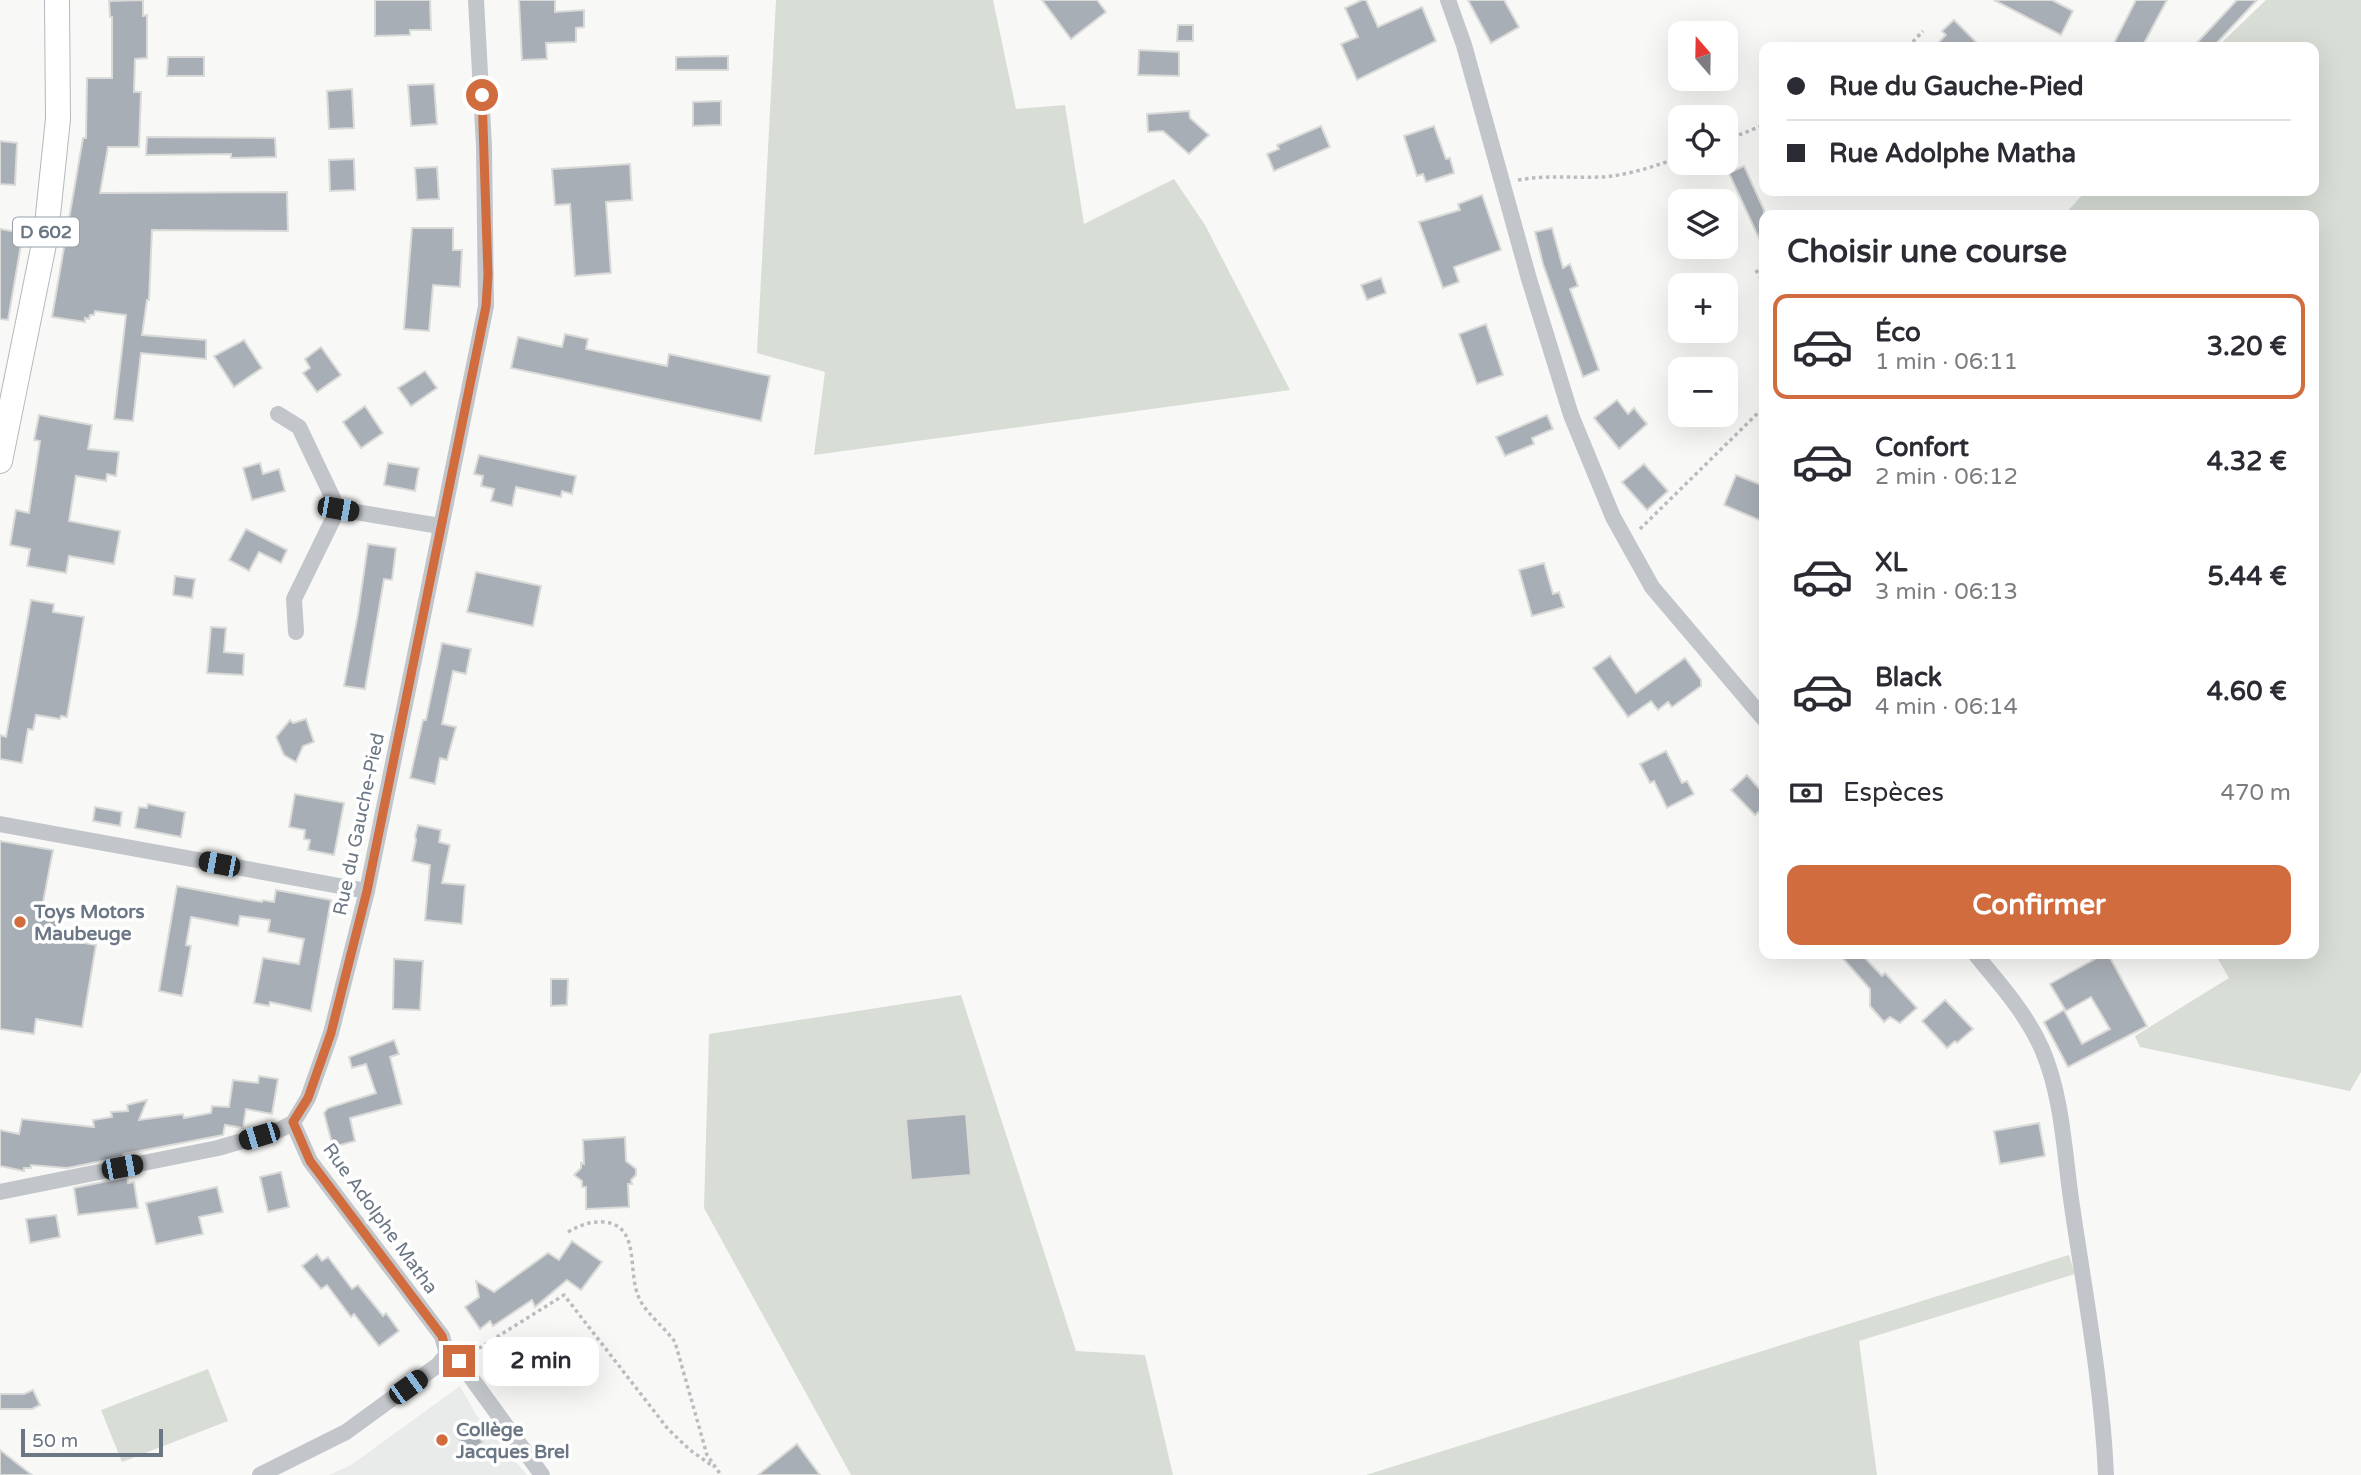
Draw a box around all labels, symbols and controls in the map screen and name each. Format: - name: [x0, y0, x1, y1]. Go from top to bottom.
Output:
- north arrow: [1668, 21, 1738, 91]
- map controls: [1668, 21, 1738, 427]
- text: Rue du Gauche-Pied: [1829, 71, 2084, 102]
- route start: [466, 79, 498, 111]
- button: locate: [1668, 105, 1738, 175]
- text: Rue Adolphe Matha: [1829, 138, 2076, 169]
- button: layers: [1668, 189, 1738, 259]
- road number: D 602: [13, 218, 79, 246]
- text: Choisir une course: [1787, 233, 2067, 271]
- button: +: [1668, 273, 1738, 343]
- icon: car: [1791, 315, 1854, 378]
- text: Éco: [1875, 317, 1921, 348]
- text: 3.20 €: [2207, 331, 2287, 362]
- text: 1 min · 06:11: [1875, 348, 2018, 376]
- button: −: [1668, 357, 1738, 427]
- icon: car: [1791, 430, 1854, 493]
- text: Confort: [1875, 432, 1969, 463]
- text: 4.32 €: [2207, 446, 2287, 477]
- text: 2 min · 06:12: [1875, 463, 2018, 491]
- car: [316, 495, 361, 523]
- icon: car: [1791, 545, 1854, 608]
- text: XL: [1875, 547, 1907, 578]
- text: 5.44 €: [2208, 561, 2287, 592]
- text: 3 min · 06:13: [1875, 578, 2018, 606]
- icon: car: [1791, 660, 1854, 723]
- text: Black: [1875, 662, 1942, 693]
- text: 4.60 €: [2207, 676, 2287, 707]
- text: 4 min · 06:14: [1875, 693, 2018, 721]
- street label: Rue du Gauche-Pied: [329, 731, 389, 918]
- icon: cash: [1787, 774, 1825, 812]
- text: Espèces: [1843, 777, 1944, 808]
- text: 470 m: [2221, 779, 2291, 807]
- car: [197, 850, 242, 878]
- button: Confirmer: [1787, 865, 2291, 945]
- place label: Toys Motors Maubeuge: [33, 901, 145, 946]
- marker: Toys Motors Maubeuge: [12, 914, 28, 930]
- car: [236, 1120, 283, 1152]
- street label: Rue Adolphe Matha: [318, 1139, 442, 1298]
- car: [100, 1153, 145, 1181]
- callout: 2 min: [484, 1336, 599, 1386]
- route end: [443, 1345, 475, 1377]
- text: 2 min: [510, 1347, 572, 1375]
- car: [385, 1366, 432, 1408]
- place label: Collège Jacques Brel: [455, 1419, 569, 1464]
- scale bar: [21, 1426, 163, 1458]
- text: 50 m: [32, 1430, 78, 1452]
- marker: Collège Jacques Brel: [434, 1432, 450, 1448]

